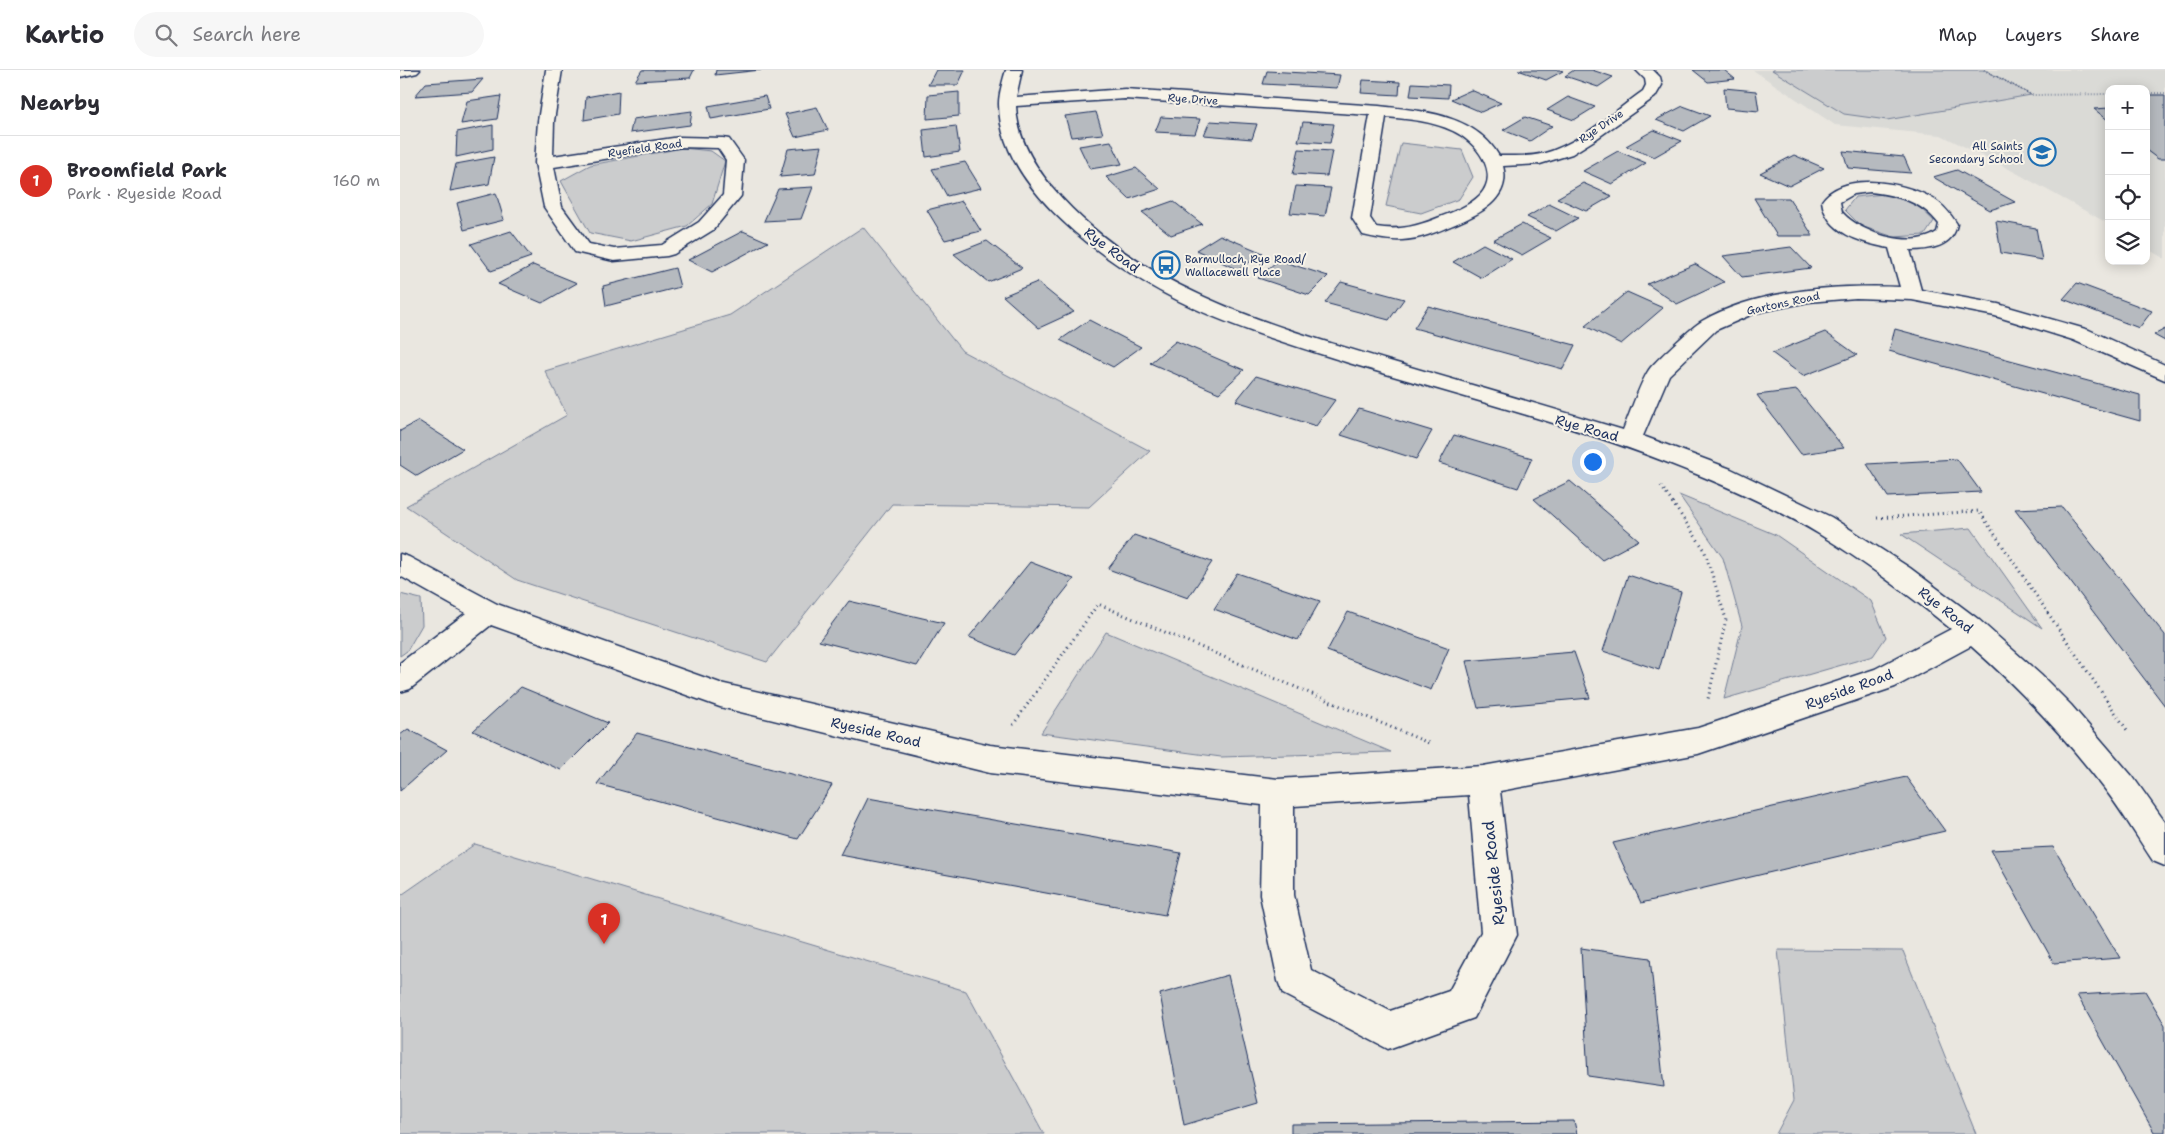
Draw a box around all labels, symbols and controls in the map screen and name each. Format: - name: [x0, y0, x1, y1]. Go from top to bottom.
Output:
- search box: [134, 12, 484, 57]
- text: Kartio: [25, 19, 104, 51]
- icon: search: [152, 21, 180, 49]
- text: Search here: [192, 22, 301, 47]
- text: Map: [1939, 23, 1977, 47]
- text: Layers: [2005, 23, 2062, 47]
- text: Share: [2090, 23, 2140, 47]
- map controls: [2105, 85, 2150, 265]
- button: +: [2105, 85, 2150, 130]
- text: Nearby: [20, 89, 100, 117]
- street label: Rye Drive: [1167, 90, 1219, 109]
- street label: Rye Drive: [1576, 106, 1626, 147]
- button: −: [2105, 130, 2150, 175]
- street label: Ryefield Road: [607, 136, 683, 161]
- school or university icon: All Saints Secondary School: [2027, 137, 2057, 167]
- place label: All Saints Secondary School: [1929, 139, 2024, 167]
- text: Broomfield Park: [67, 158, 227, 183]
- text: 1: [32, 170, 40, 191]
- text: 160 m: [333, 170, 380, 191]
- button: locate: [2105, 175, 2150, 220]
- text: Park · Ryeside Road: [67, 183, 222, 204]
- button: layers: [2105, 220, 2150, 265]
- street label: Rye Road: [1081, 223, 1144, 277]
- bus stop icon: Barmulloch, Rye Road/ Wallacewell Place: [1151, 250, 1181, 280]
- place label: Barmulloch, Rye Road/ Wallacewell Place: [1185, 252, 1307, 280]
- street label: Gartons Road: [1745, 288, 1821, 319]
- street label: Rye Road: [1553, 410, 1621, 446]
- your location: [1580, 449, 1606, 475]
- street label: Rye Road: [1915, 583, 1977, 637]
- street label: Ryeside Road: [1803, 665, 1895, 713]
- street label: Ryeside Road: [829, 713, 923, 751]
- street label: Ryeside Road: [1478, 820, 1509, 926]
- pin: 1: [588, 903, 620, 944]

